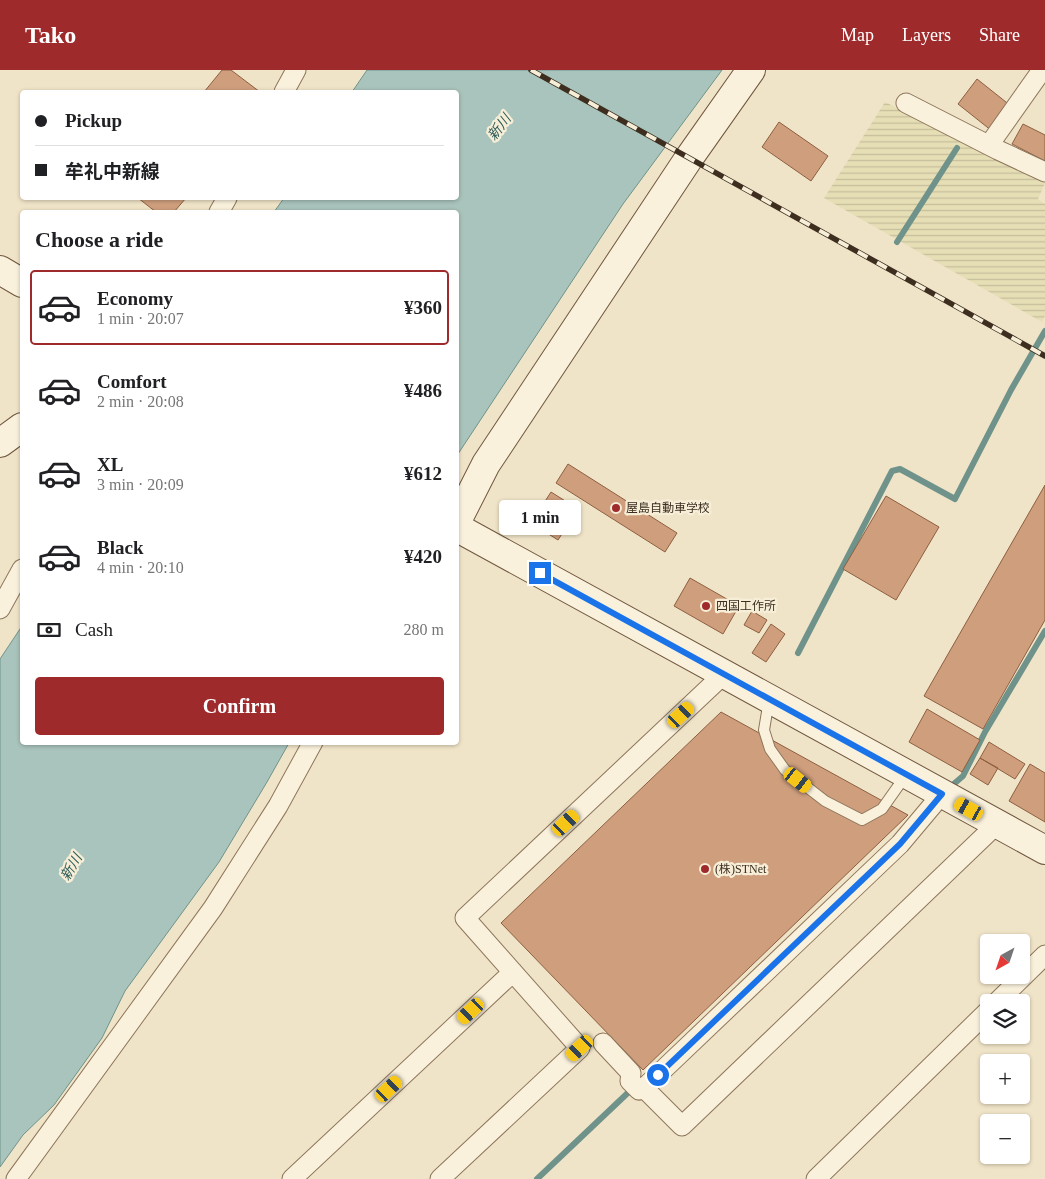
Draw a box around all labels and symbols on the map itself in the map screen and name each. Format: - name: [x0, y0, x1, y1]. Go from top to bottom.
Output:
- water label: 新川: [485, 110, 515, 143]
- callout: 1 min: [499, 500, 581, 536]
- place label: 屋島自動車学校: [626, 501, 710, 515]
- marker: 屋島自動車学校: [610, 502, 622, 514]
- route end: [529, 562, 551, 584]
- place label: 四国工作所: [716, 599, 776, 613]
- marker: 四国工作所: [700, 600, 712, 612]
- car: [664, 699, 697, 731]
- car: [781, 765, 814, 795]
- car: [952, 795, 985, 823]
- car: [549, 807, 582, 839]
- water label: 新川: [58, 850, 86, 883]
- place label: (株)STNet: [715, 862, 767, 876]
- marker: (株)STNet: [699, 863, 711, 875]
- north arrow: [980, 934, 1030, 984]
- car: [454, 995, 487, 1027]
- car: [563, 1032, 596, 1064]
- route start: [647, 1064, 669, 1086]
- car: [372, 1073, 405, 1105]

